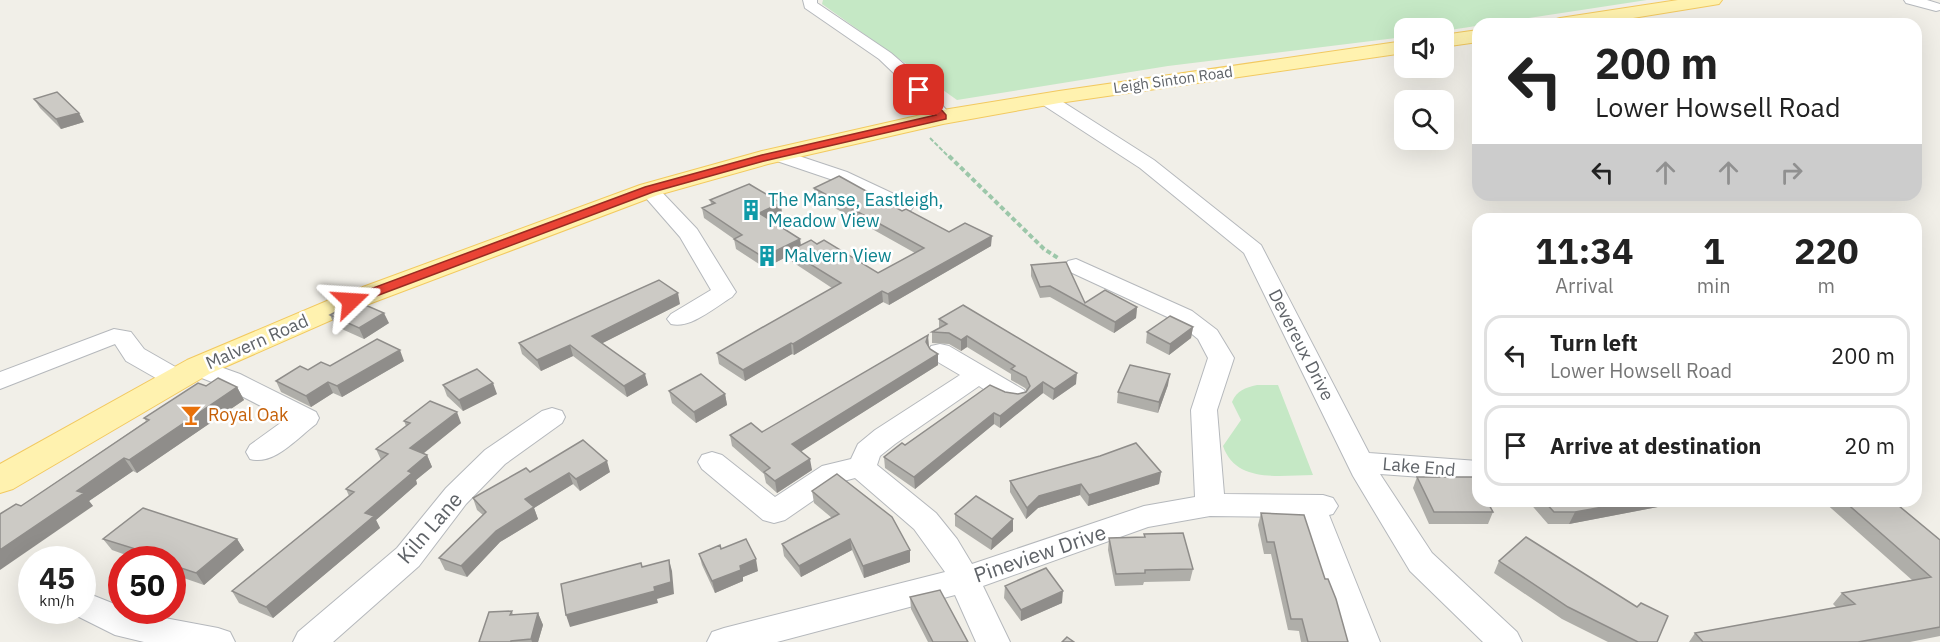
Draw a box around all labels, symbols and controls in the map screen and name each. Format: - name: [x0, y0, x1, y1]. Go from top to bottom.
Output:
- map controls: [1394, 18, 1454, 150]
- button: sound: [1394, 18, 1454, 78]
- text: 200 m: [1595, 36, 1718, 91]
- icon: left: [1496, 42, 1574, 120]
- street label: Leigh Sinton Road: [1112, 62, 1234, 97]
- pin: [893, 64, 944, 115]
- icon: arrive: [902, 73, 935, 106]
- text: Lower Howsell Road: [1595, 89, 1841, 124]
- button: search: [1394, 90, 1454, 150]
- icon: left: [1586, 156, 1619, 189]
- icon: ahead: [1649, 156, 1682, 189]
- icon: ahead: [1712, 156, 1745, 189]
- icon: right: [1775, 156, 1808, 189]
- place label: The Manse, Eastleigh, Meadow View: [768, 188, 944, 232]
- building icon: The Manse, Eastleigh, Meadow View: [739, 198, 763, 222]
- text: 11:34: [1535, 227, 1634, 274]
- text: 1: [1703, 227, 1725, 274]
- text: 220: [1794, 227, 1859, 274]
- building icon: Malvern View: [755, 244, 779, 268]
- place label: Malvern View: [784, 244, 892, 267]
- position arrow: [319, 269, 383, 333]
- text: Arrival: [1555, 272, 1614, 299]
- text: min: [1697, 272, 1731, 299]
- text: m: [1818, 272, 1835, 299]
- street label: Devereux Drive: [1263, 285, 1339, 405]
- street label: Malvern Road: [202, 309, 312, 374]
- text: Turn left: [1550, 328, 1638, 357]
- icon: left: [1499, 339, 1532, 372]
- text: 200 m: [1831, 341, 1895, 370]
- text: Lower Howsell Road: [1550, 357, 1732, 384]
- bar icon: Royal Oak: [179, 403, 203, 427]
- place label: Royal Oak: [208, 403, 289, 426]
- icon: arrive: [1499, 429, 1532, 462]
- text: Arrive at destination: [1550, 431, 1761, 460]
- text: 20 m: [1844, 431, 1895, 460]
- street label: Lake End: [1382, 452, 1456, 481]
- street label: Kiln Lane: [390, 486, 468, 569]
- street label: Pineview Drive: [970, 517, 1110, 589]
- speed limit sign: 50: [108, 546, 186, 624]
- text: 45: [39, 558, 75, 597]
- text: km/h: [39, 591, 75, 610]

